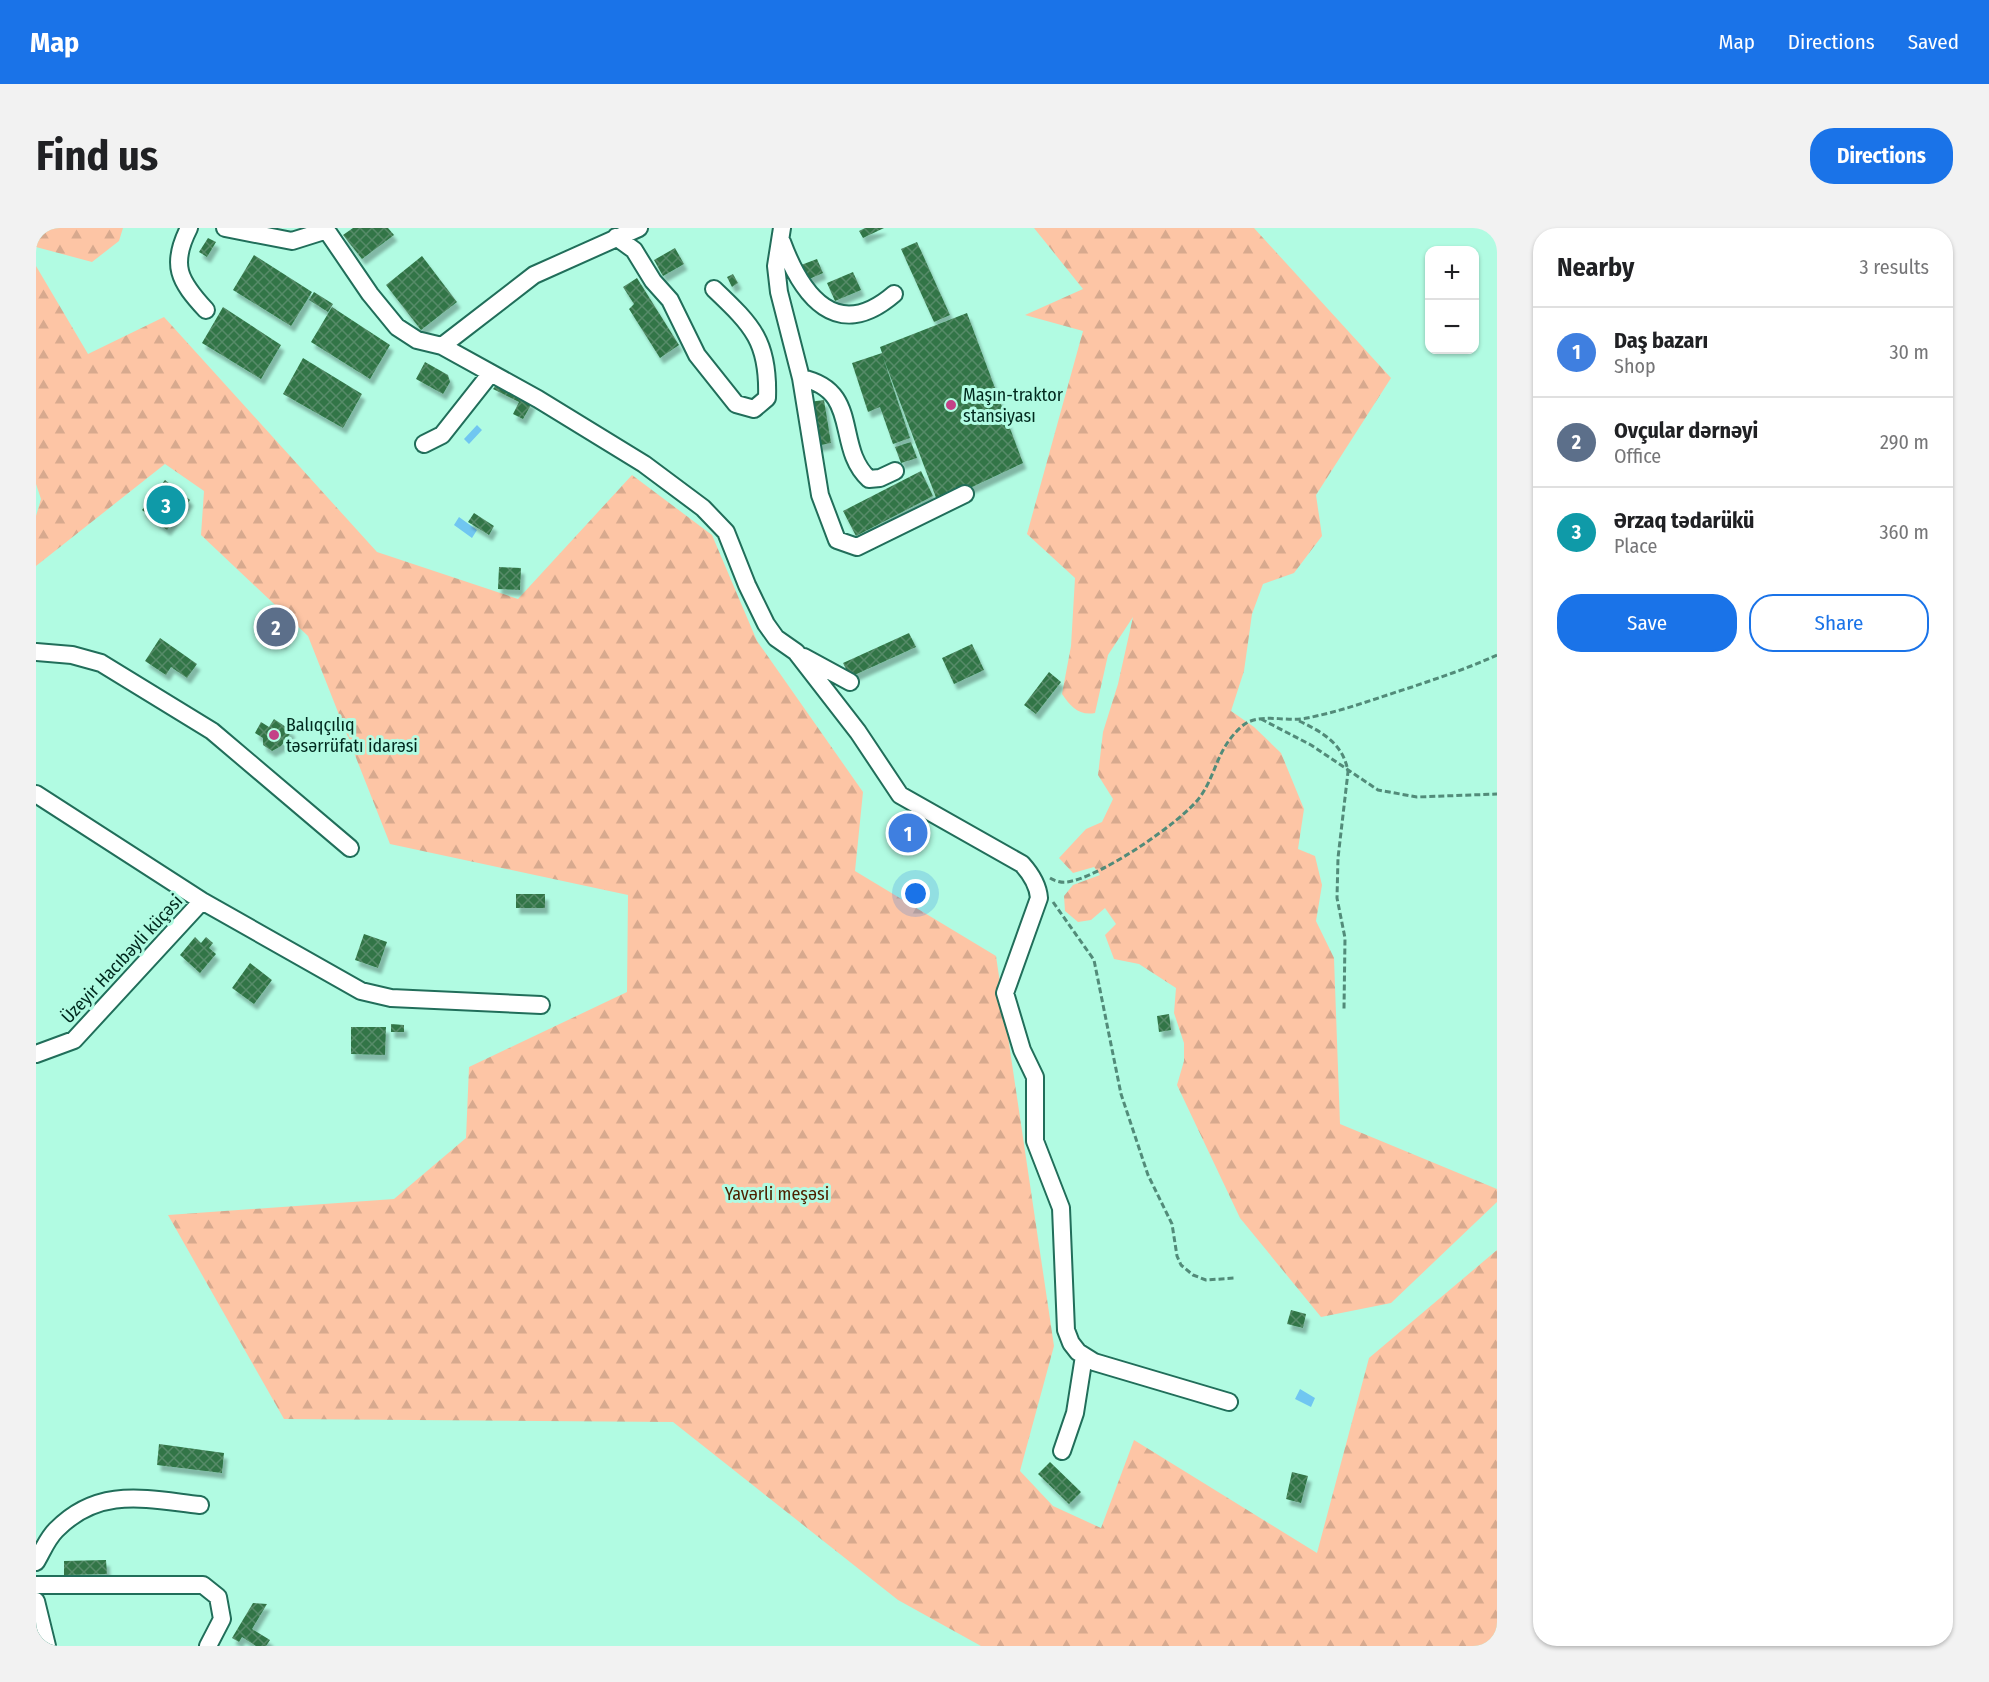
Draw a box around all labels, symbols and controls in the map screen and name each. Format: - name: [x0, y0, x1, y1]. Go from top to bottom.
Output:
- text: Map: [30, 26, 79, 59]
- text: Map: [1718, 29, 1755, 55]
- text: Directions: [1788, 29, 1875, 55]
- text: Saved: [1908, 29, 1959, 55]
- button: Directions: [1810, 128, 1953, 184]
- text: Find us: [36, 131, 158, 181]
- map controls: [1425, 246, 1479, 354]
- button: +: [1425, 246, 1479, 300]
- text: Nearby: [1557, 252, 1634, 283]
- text: 3 results: [1860, 255, 1929, 279]
- button: −: [1425, 300, 1479, 354]
- text: Daş bazarı: [1614, 327, 1708, 354]
- text: 1: [1572, 340, 1581, 364]
- text: 30 m: [1889, 340, 1929, 364]
- text: Shop: [1614, 354, 1656, 378]
- place label: Maşın-traktor stansiyası: [963, 384, 1064, 427]
- marker: Maşın-traktor stansiyası: [944, 398, 958, 412]
- text: Ovçular dərnəyi: [1614, 417, 1758, 444]
- text: 2: [1572, 430, 1581, 454]
- text: 290 m: [1880, 430, 1929, 454]
- text: Office: [1614, 444, 1661, 468]
- pin: 3: [146, 482, 186, 528]
- text: Ərzaq tədarükü: [1614, 507, 1754, 534]
- text: 3: [1572, 520, 1581, 544]
- text: 360 m: [1880, 520, 1929, 544]
- text: Place: [1614, 534, 1657, 558]
- button: Save: [1557, 594, 1737, 652]
- button: Share: [1749, 594, 1929, 652]
- pin: 2: [256, 604, 296, 650]
- place label: Balıqçılıq təsərrüfatı idarəsi: [286, 714, 418, 757]
- marker: Balıqçılıq təsərrüfatı idarəsi: [267, 728, 281, 742]
- pin: 1: [888, 810, 928, 856]
- your location: [901, 879, 930, 908]
- street label: Üzeyir Hacıbəyli küçəsi: [57, 890, 187, 1028]
- park label: Yavərli meşəsi: [725, 1183, 829, 1205]

